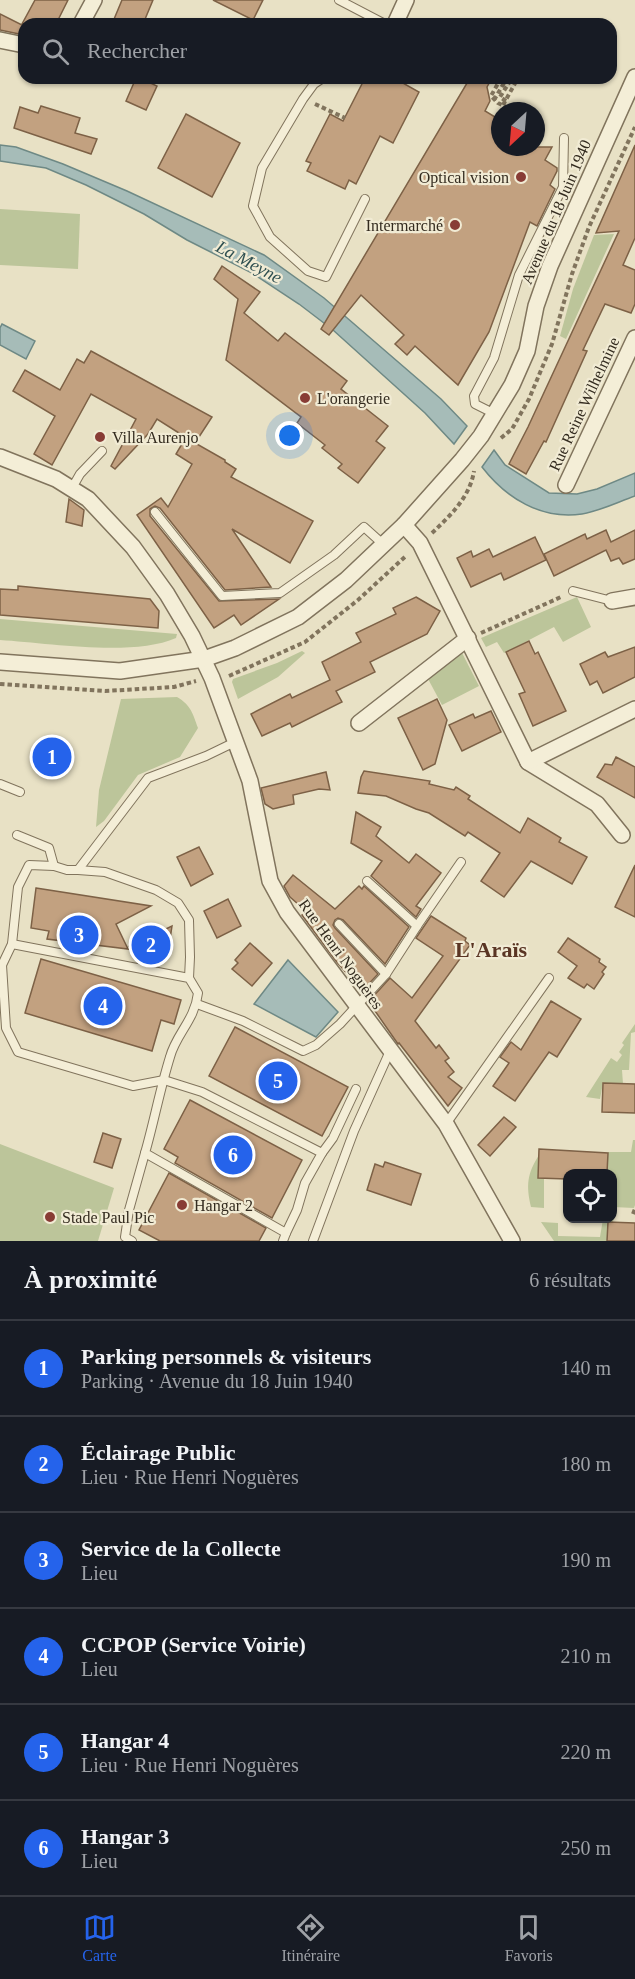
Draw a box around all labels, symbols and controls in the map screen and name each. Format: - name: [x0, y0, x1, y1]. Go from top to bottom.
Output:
- search box: [18, 18, 617, 84]
- icon: search: [39, 35, 72, 68]
- text: Rechercher: [87, 38, 187, 63]
- north arrow: [491, 102, 545, 156]
- street label: Avenue du 18 Juin 1940: [518, 137, 594, 287]
- place label: Optical vision: [419, 169, 509, 187]
- marker: Optical vision: [514, 170, 528, 184]
- place label: Intermarché: [366, 217, 443, 234]
- marker: Intermarché: [448, 218, 462, 232]
- water label: La Meyne: [212, 236, 285, 288]
- street label: Rue Reine Wilhelmine: [546, 334, 622, 474]
- place label: L'orangerie: [317, 390, 390, 408]
- marker: L'orangerie: [298, 391, 312, 405]
- your location: [275, 421, 304, 450]
- place label: Villa Aurenjo: [112, 429, 199, 447]
- marker: Villa Aurenjo: [93, 430, 107, 444]
- pin: 1: [32, 734, 72, 780]
- street label: Rue Henri Noguères: [295, 896, 387, 1013]
- pin: 3: [60, 912, 98, 958]
- pin: 2: [132, 922, 170, 968]
- district label: L'Araïs: [455, 937, 527, 962]
- pin: 4: [84, 984, 122, 1028]
- pin: 5: [258, 1058, 298, 1104]
- pin: 6: [214, 1132, 252, 1178]
- map controls: [563, 1169, 617, 1223]
- button: locate: [563, 1169, 617, 1223]
- place label: Hangar 2: [194, 1197, 253, 1215]
- marker: Hangar 2: [175, 1198, 189, 1212]
- place label: Stade Paul Pic: [62, 1209, 154, 1226]
- marker: Stade Paul Pic: [43, 1210, 57, 1224]
- text: À proximité: [24, 1265, 157, 1294]
- text: 6 résultats: [529, 1269, 611, 1291]
- text: Parking personnels & visiteurs: [81, 1344, 371, 1369]
- text: 1: [39, 1357, 49, 1379]
- text: 140 m: [560, 1357, 611, 1379]
- text: Parking · Avenue du 18 Juin 1940: [81, 1370, 353, 1392]
- text: Éclairage Public: [81, 1440, 236, 1465]
- text: 2: [39, 1453, 49, 1475]
- text: 180 m: [560, 1453, 611, 1475]
- text: Lieu · Rue Henri Noguères: [81, 1466, 299, 1488]
- text: Service de la Collecte: [81, 1536, 281, 1561]
- text: 3: [39, 1549, 49, 1571]
- text: 190 m: [560, 1549, 611, 1571]
- text: Lieu: [81, 1562, 118, 1584]
- text: CCPOP (Service Voirie): [81, 1632, 306, 1657]
- text: 4: [39, 1645, 49, 1667]
- text: 210 m: [560, 1645, 611, 1667]
- text: Lieu: [81, 1658, 118, 1680]
- text: Hangar 4: [81, 1728, 169, 1753]
- text: 5: [39, 1741, 49, 1763]
- text: 220 m: [560, 1741, 611, 1763]
- text: Lieu · Rue Henri Noguères: [81, 1754, 299, 1776]
- text: Hangar 3: [81, 1824, 169, 1849]
- text: 6: [39, 1837, 49, 1859]
- text: 250 m: [560, 1837, 611, 1859]
- text: Lieu: [81, 1850, 118, 1872]
- tab: Carte: [82, 1911, 117, 1965]
- tab: Itinéraire: [282, 1911, 340, 1965]
- tab: Favoris: [505, 1911, 553, 1965]

